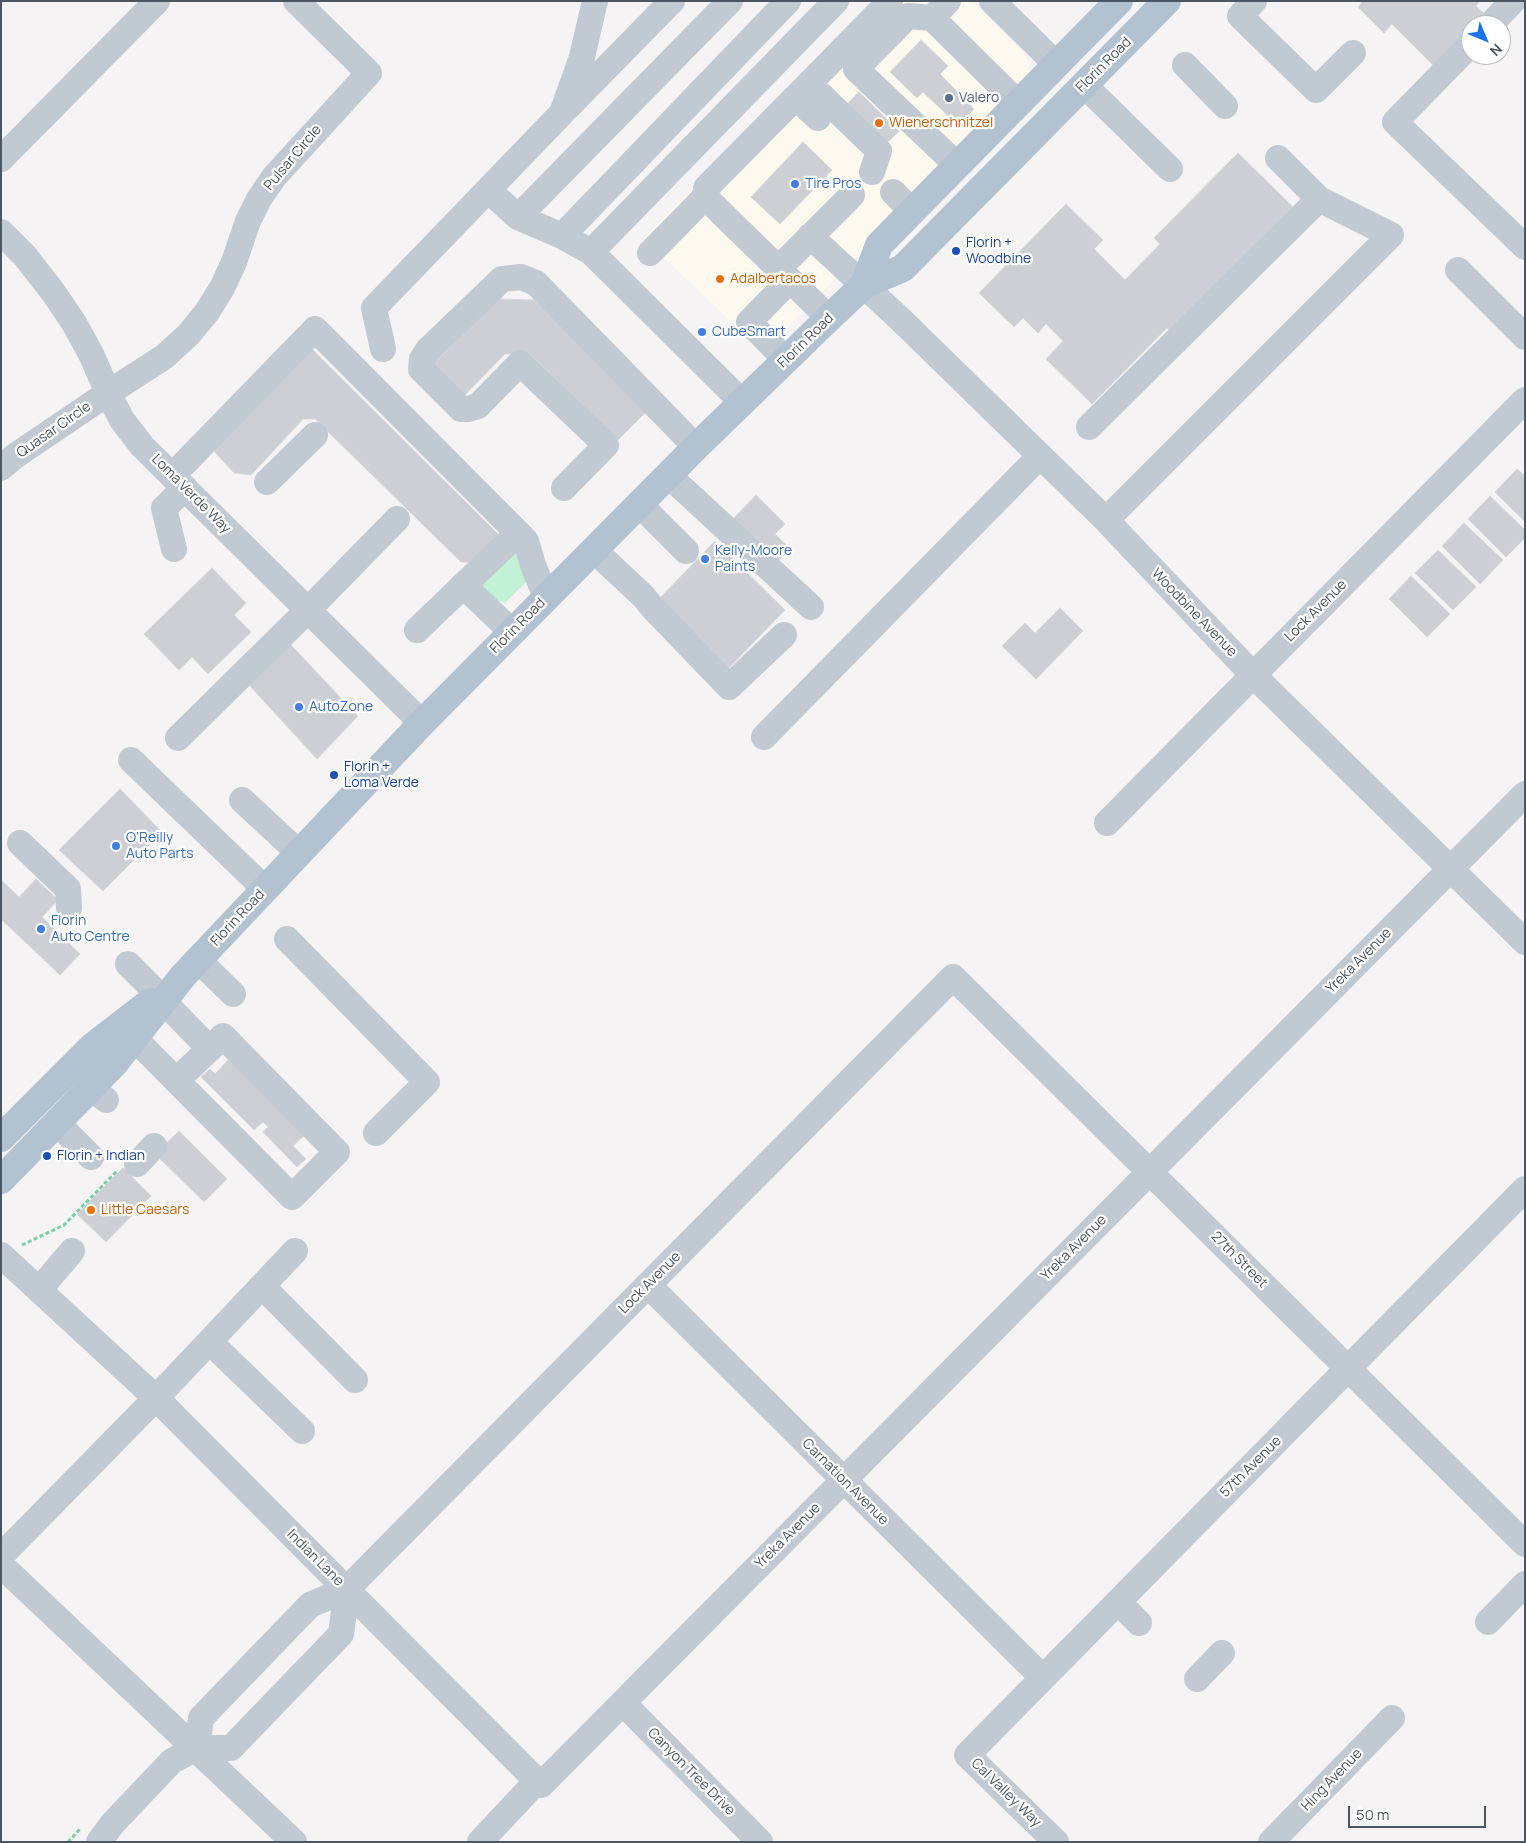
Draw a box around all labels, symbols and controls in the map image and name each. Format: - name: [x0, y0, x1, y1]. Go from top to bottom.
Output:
- north arrow: [1461, 15, 1511, 65]
- street label: Florin Road: [1073, 34, 1135, 96]
- text: N: [1486, 40, 1507, 61]
- place label: Valero: [959, 90, 999, 106]
- marker: Valero: [943, 92, 955, 104]
- place label: Wienerschnitzel: [889, 115, 993, 131]
- marker: Wienerschnitzel: [873, 117, 885, 129]
- street label: Pulsar Circle: [261, 122, 325, 194]
- place label: Tire Pros: [805, 176, 861, 192]
- marker: Tire Pros: [789, 178, 801, 190]
- place label: Florin + Woodbine: [966, 235, 1031, 268]
- marker: Florin + Woodbine: [950, 245, 962, 257]
- place label: Adalbertacos: [730, 271, 816, 287]
- marker: Adalbertacos: [714, 273, 726, 285]
- street label: Florin Road: [775, 310, 837, 372]
- place label: CubeSmart: [712, 324, 786, 340]
- marker: CubeSmart: [696, 326, 708, 338]
- street label: Quasar Circle: [14, 398, 94, 462]
- street label: Loma Verde Way: [148, 451, 234, 537]
- place label: Kelly-Moore Paints: [715, 543, 792, 576]
- marker: Kelly-Moore Paints: [699, 553, 711, 565]
- street label: Woodbine Avenue: [1148, 565, 1240, 661]
- street label: Lock Avenue: [1281, 576, 1351, 646]
- street label: Florin Road: [487, 595, 549, 657]
- place label: AutoZone: [309, 699, 373, 715]
- marker: AutoZone: [293, 701, 305, 713]
- place label: Florin + Loma Verde: [344, 759, 419, 792]
- marker: Florin + Loma Verde: [328, 769, 340, 781]
- place label: O'Reilly Auto Parts: [126, 830, 194, 862]
- marker: O'Reilly Auto Parts: [110, 840, 122, 852]
- street label: Florin Road: [208, 886, 268, 950]
- place label: Florin Auto Centre: [51, 913, 130, 946]
- marker: Florin Auto Centre: [35, 923, 47, 935]
- street label: Yreka Avenue: [1323, 925, 1395, 997]
- place label: Florin + Indian: [57, 1148, 145, 1164]
- marker: Florin + Indian: [41, 1150, 53, 1162]
- place label: Little Caesars: [101, 1202, 189, 1218]
- marker: Little Caesars: [85, 1204, 97, 1216]
- street label: Yreka Avenue: [1038, 1212, 1110, 1284]
- street label: 27th Street: [1207, 1228, 1271, 1292]
- street label: Lock Avenue: [615, 1248, 685, 1318]
- street label: 57th Avenue: [1217, 1433, 1285, 1501]
- street label: Carnation Avenue: [798, 1435, 892, 1529]
- street label: Yreka Avenue: [752, 1500, 824, 1572]
- street label: Indian Lane: [283, 1526, 347, 1590]
- street label: Canyon Tree Drive: [644, 1725, 738, 1819]
- street label: Hing Avenue: [1298, 1745, 1366, 1815]
- street label: Cal Valley Way: [967, 1755, 1045, 1831]
- scale bar: [1351, 1796, 1488, 1828]
- text: 50 m: [1356, 1804, 1390, 1825]

